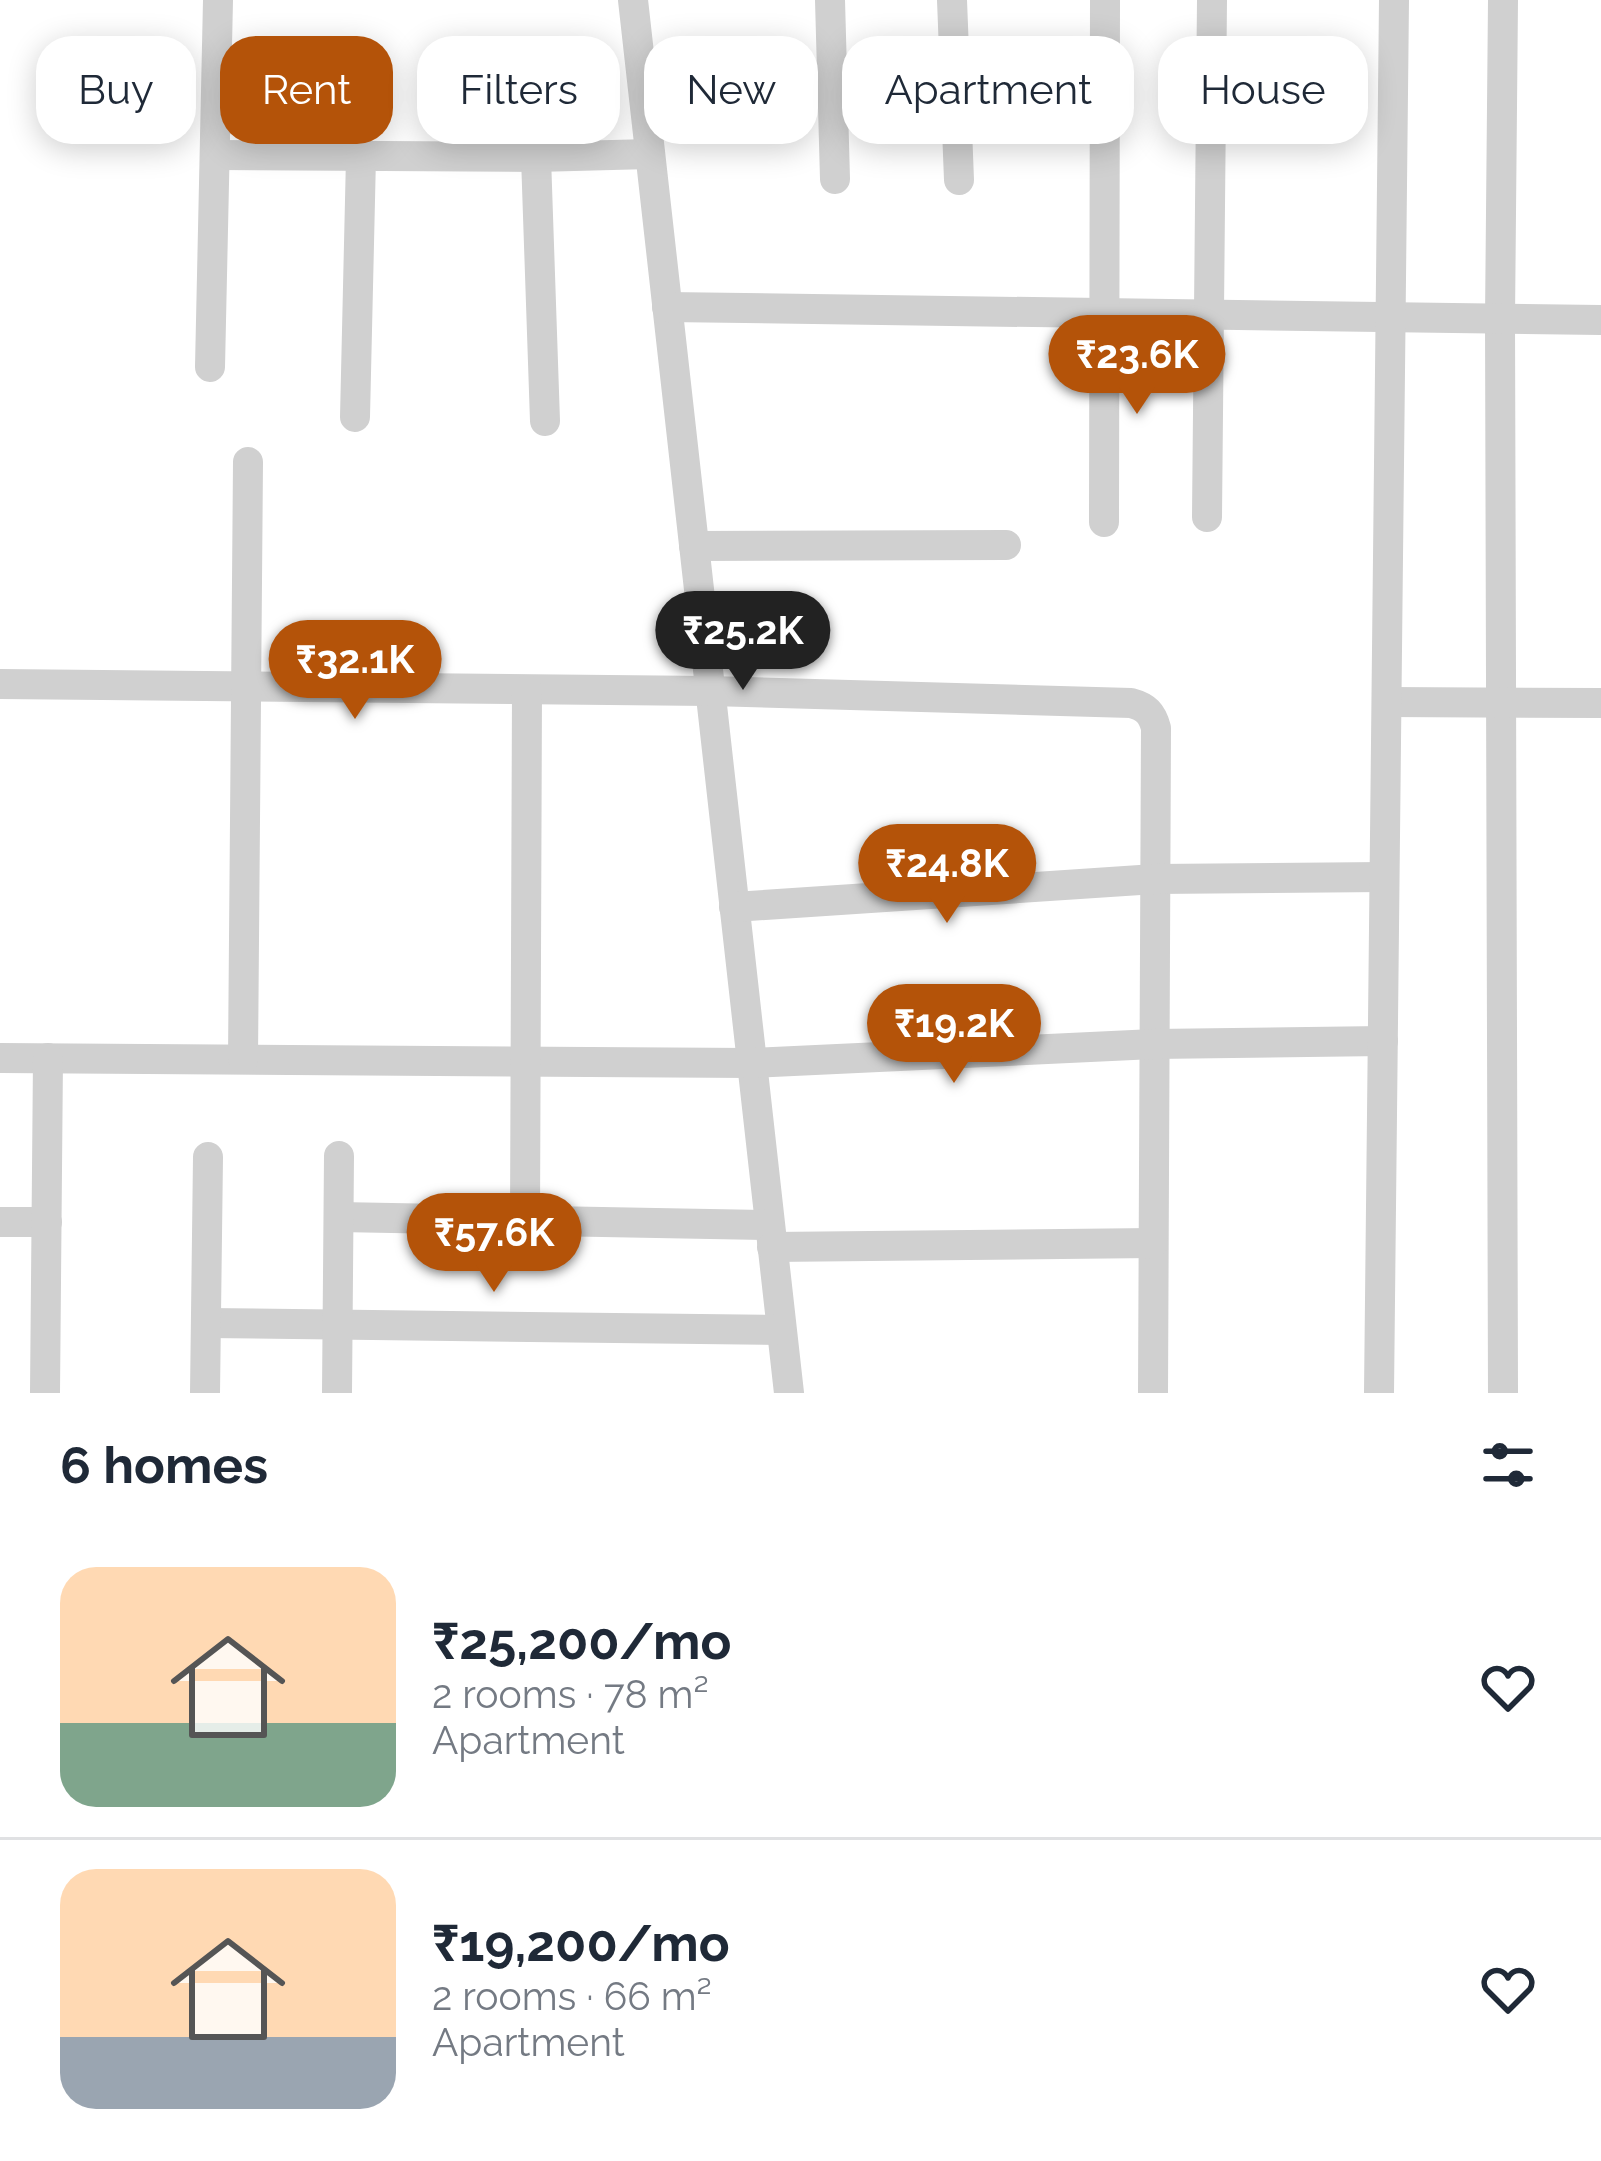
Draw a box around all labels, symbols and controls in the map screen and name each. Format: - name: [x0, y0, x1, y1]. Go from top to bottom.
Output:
- chip: Buy: [36, 36, 196, 144]
- chip: Rent: [220, 36, 393, 144]
- chip: Filters: [417, 36, 620, 144]
- chip: New: [644, 36, 818, 144]
- chip: Apartment: [842, 36, 1134, 144]
- chip: House: [1158, 36, 1368, 144]
- pin: ₹23.6K: [1039, 315, 1235, 417]
- text: ₹23.6K: [1075, 331, 1199, 377]
- pin: ₹25.2K: [645, 591, 841, 693]
- text: ₹25.2K: [682, 607, 804, 653]
- pin: ₹32.1K: [257, 620, 453, 722]
- text: ₹32.1K: [296, 636, 414, 682]
- pin: ₹24.8K: [849, 824, 1045, 926]
- text: ₹24.8K: [885, 840, 1009, 886]
- pin: ₹19.2K: [856, 984, 1052, 1086]
- text: ₹19.2K: [894, 1000, 1014, 1046]
- pin: ₹57.6K: [396, 1193, 592, 1295]
- text: ₹57.6K: [434, 1209, 554, 1255]
- icon: filters: [1475, 1432, 1541, 1498]
- text: 6 homes: [60, 1435, 268, 1495]
- text: ₹25,200/mo: [432, 1611, 731, 1671]
- icon: home: [156, 1615, 300, 1759]
- icon: heart: [1475, 1654, 1541, 1720]
- text: 2 rooms · 78 m²: [432, 1671, 709, 1717]
- text: Apartment: [432, 1717, 625, 1763]
- text: ₹19,200/mo: [432, 1913, 730, 1973]
- icon: home: [156, 1917, 300, 2061]
- icon: heart: [1475, 1956, 1541, 2022]
- text: 2 rooms · 66 m²: [432, 1973, 712, 2019]
- text: Apartment: [432, 2019, 625, 2065]

